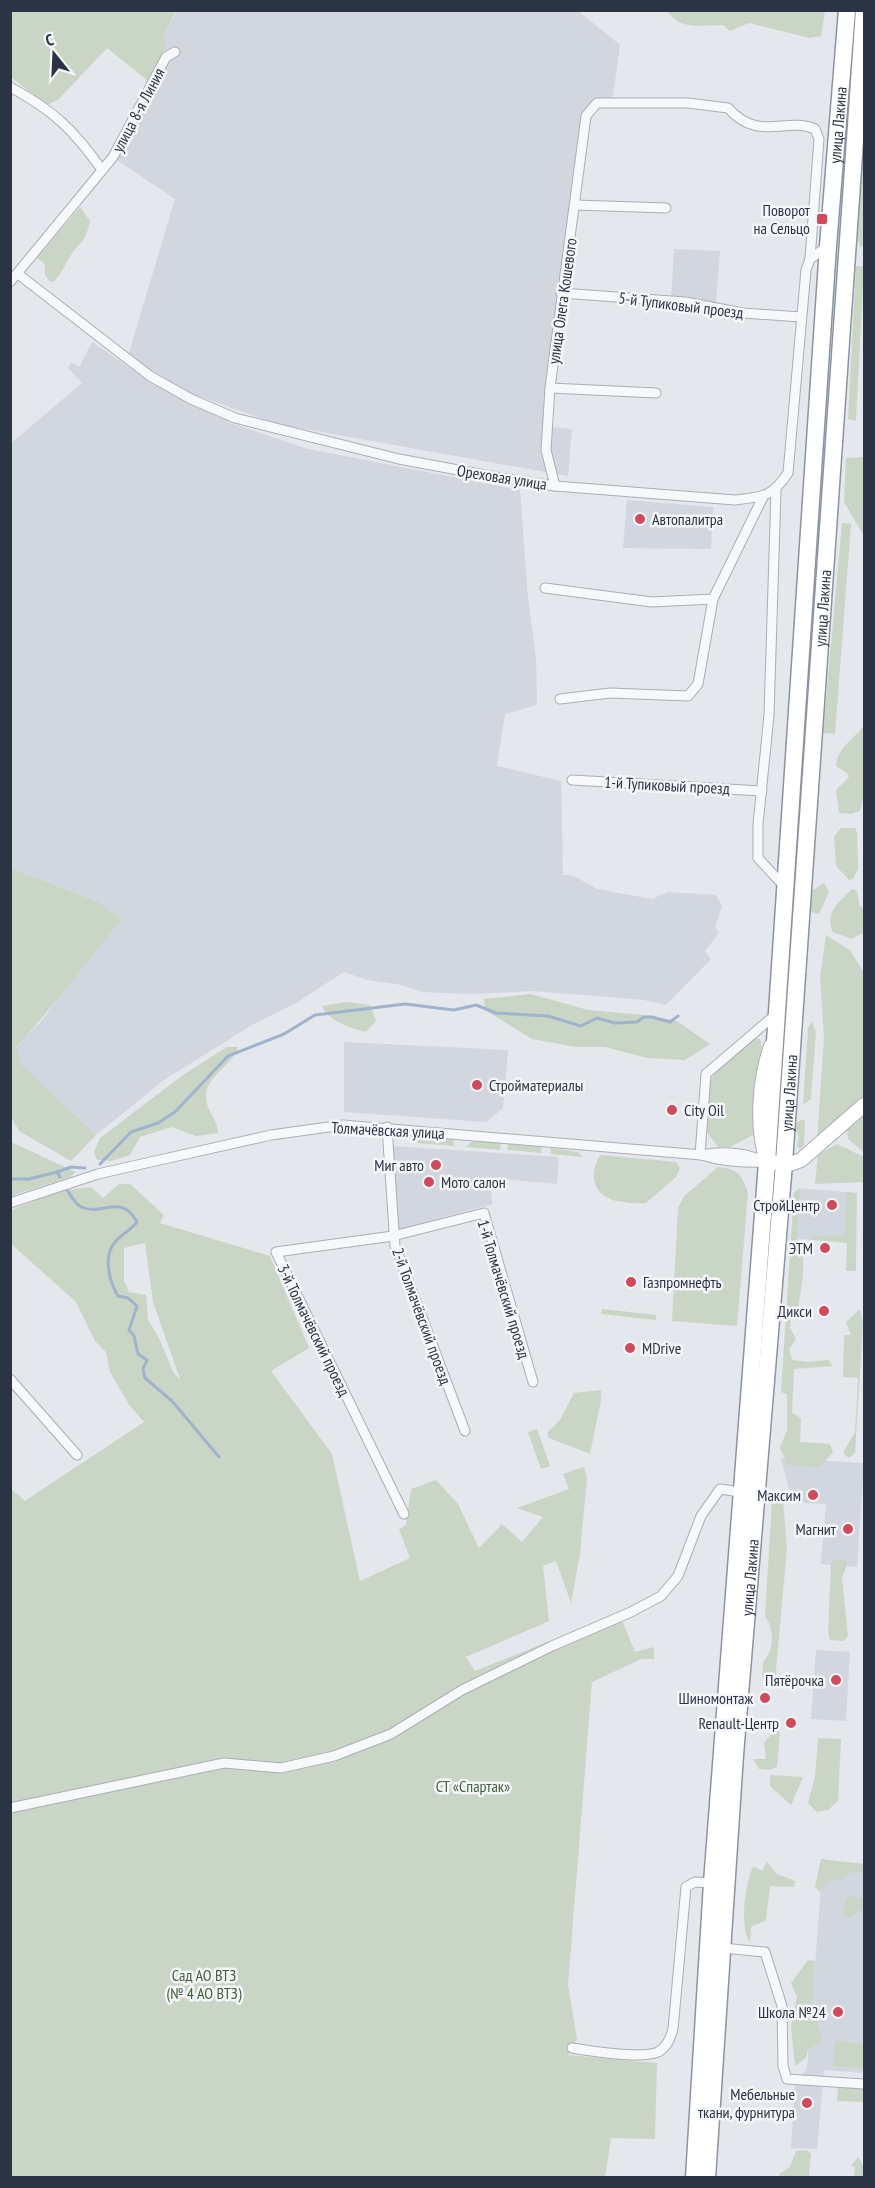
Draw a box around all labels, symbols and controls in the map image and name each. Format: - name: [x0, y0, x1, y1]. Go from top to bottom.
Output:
- north arrow: [24, 24, 84, 84]
- text: С: [43, 29, 57, 50]
- street label: улица 8-я Линия: [107, 64, 169, 156]
- street label: улица Лакина: [825, 86, 851, 164]
- place label: Поворот на Сельцо: [754, 200, 811, 238]
- marker: Поворот на Сельцо: [815, 212, 829, 226]
- street label: улица Олега Кошевого: [543, 237, 581, 365]
- street label: 5-й Тупиковый проезд: [617, 287, 745, 323]
- street label: Ореховая улица: [456, 460, 548, 494]
- place label: Автопалитра: [652, 509, 723, 529]
- marker: Автопалитра: [633, 512, 647, 526]
- street label: улица Лакина: [810, 569, 835, 648]
- street label: 1-й Тупиковый проезд: [604, 772, 730, 798]
- street label: улица Лакина: [776, 1054, 801, 1132]
- place label: Стройматериалы: [489, 1075, 583, 1095]
- marker: Стройматериалы: [470, 1078, 484, 1092]
- place label: City Oil: [684, 1100, 724, 1120]
- marker: City Oil: [665, 1103, 679, 1117]
- street label: Толмачёвская улица: [331, 1117, 445, 1143]
- place label: Миг авто: [374, 1155, 424, 1175]
- marker: Миг авто: [429, 1158, 443, 1172]
- place label: Мото салон: [441, 1172, 506, 1192]
- marker: Мото салон: [422, 1175, 436, 1189]
- place label: СтройЦентр: [753, 1195, 820, 1215]
- marker: СтройЦентр: [825, 1198, 839, 1212]
- street label: 1-й Толмачёвский проезд: [473, 1217, 535, 1361]
- place label: ЭТМ: [789, 1238, 813, 1258]
- marker: ЭТМ: [818, 1241, 832, 1255]
- street label: 2-й Толмачёвский проезд: [388, 1245, 456, 1387]
- street label: 3-й Толмачёвский проезд: [273, 1261, 355, 1399]
- place label: Газпромнефть: [643, 1272, 722, 1292]
- marker: Газпромнефть: [624, 1275, 638, 1289]
- place label: Дикси: [778, 1301, 812, 1321]
- marker: Дикси: [817, 1304, 831, 1318]
- place label: MDrive: [642, 1338, 681, 1358]
- marker: MDrive: [623, 1341, 637, 1355]
- place label: Максим: [757, 1485, 801, 1505]
- marker: Максим: [806, 1488, 820, 1502]
- place label: Магнит: [796, 1519, 837, 1539]
- marker: Магнит: [841, 1522, 855, 1536]
- street label: улица Лакина: [737, 1538, 763, 1617]
- place label: Пятёрочка: [765, 1670, 824, 1690]
- marker: Пятёрочка: [829, 1673, 843, 1687]
- place label: Шиномонтаж: [679, 1688, 753, 1708]
- marker: Шиномонтаж: [758, 1691, 772, 1705]
- place label: Renault-Центр: [698, 1713, 779, 1733]
- marker: Renault-Центр: [784, 1716, 798, 1730]
- park label: СТ «Спартак»: [436, 1776, 510, 1796]
- park label: Сад АО ВТЗ (№ 4 АО ВТЗ): [167, 1965, 242, 2003]
- place label: Школа №24: [758, 2002, 826, 2022]
- marker: Школа №24: [831, 2005, 845, 2019]
- place label: Мебельные ткани, фурнитура: [698, 2084, 795, 2122]
- marker: Мебельные ткани, фурнитура: [800, 2096, 814, 2110]

